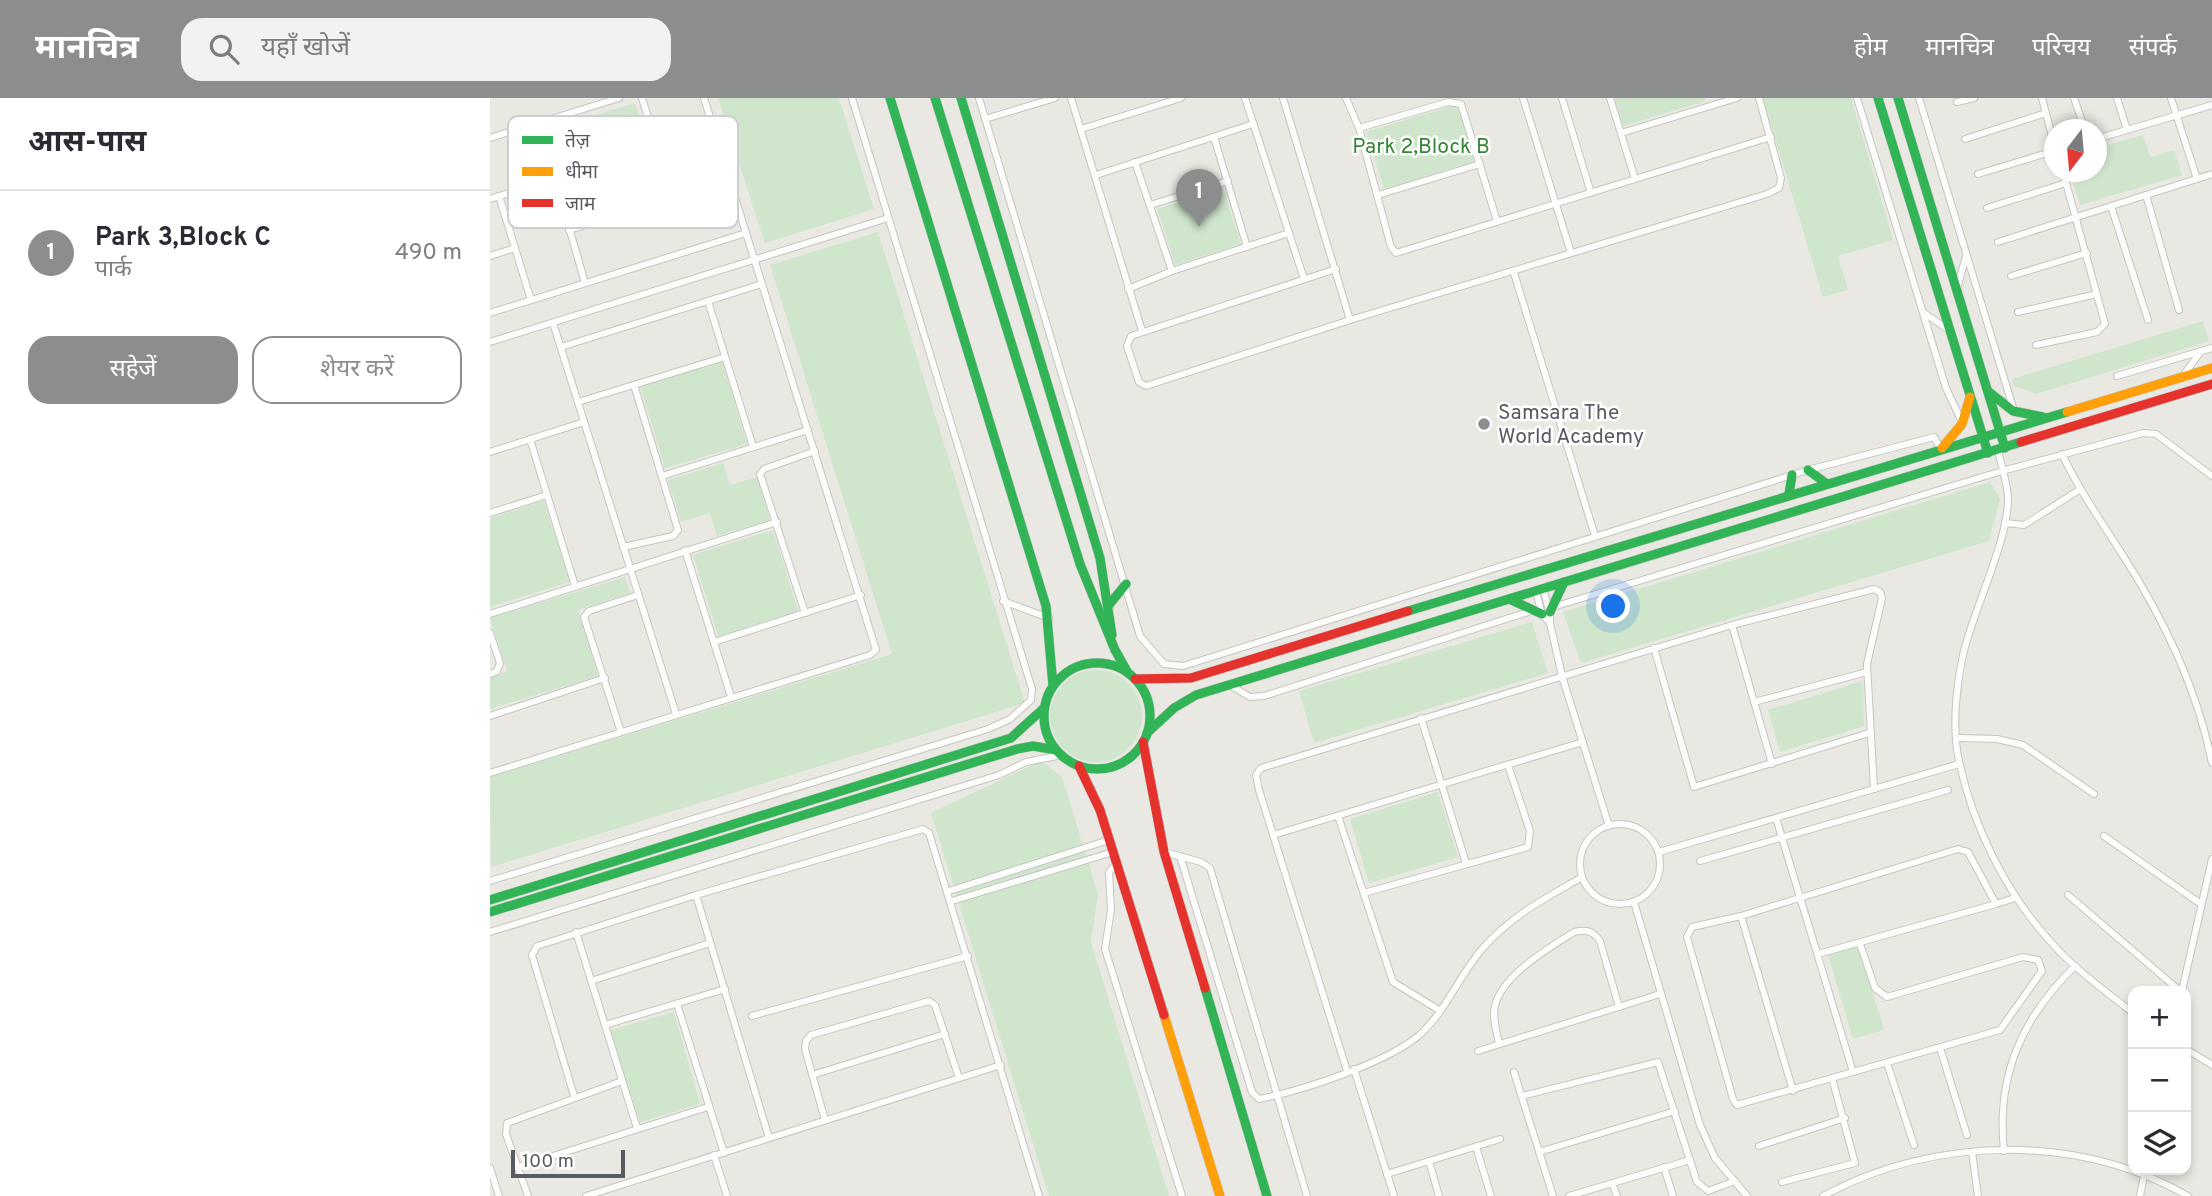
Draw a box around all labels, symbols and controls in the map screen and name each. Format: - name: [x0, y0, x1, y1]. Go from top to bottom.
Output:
- search box: [181, 18, 671, 81]
- text: मानचित्र: [35, 29, 139, 71]
- icon: search: [205, 30, 243, 68]
- text: यहाँ खोजें: [261, 32, 350, 65]
- text: होम: [1854, 34, 1887, 64]
- text: मानचित्र: [1925, 34, 1994, 64]
- text: परिचय: [2032, 34, 2091, 64]
- text: संपर्क: [2129, 34, 2177, 64]
- legend: [508, 116, 738, 228]
- north arrow: [2044, 119, 2107, 182]
- text: आस-पास: [28, 125, 146, 162]
- text: तेज़: [565, 129, 591, 154]
- park label: Park 2,Block B: [1352, 134, 1490, 161]
- text: धीमा: [565, 161, 599, 185]
- pin: 1: [1176, 169, 1222, 227]
- text: जाम: [565, 193, 596, 217]
- text: Park 3,Block C: [95, 222, 271, 255]
- text: 1: [46, 239, 56, 268]
- text: 490 m: [395, 239, 462, 268]
- text: पार्क: [95, 256, 132, 285]
- button: सहेजें: [28, 336, 238, 404]
- button: शेयर करें: [252, 336, 462, 404]
- place label: Samsara The World Academy: [1498, 400, 1644, 451]
- marker: Samsara The World Academy: [1476, 416, 1492, 432]
- your location: [1596, 589, 1630, 623]
- map controls: [2128, 986, 2191, 1175]
- button: +: [2128, 986, 2191, 1049]
- button: −: [2128, 1049, 2191, 1112]
- button: layers: [2128, 1112, 2191, 1175]
- scale bar: [511, 1147, 625, 1179]
- text: 100 m: [522, 1150, 574, 1174]

